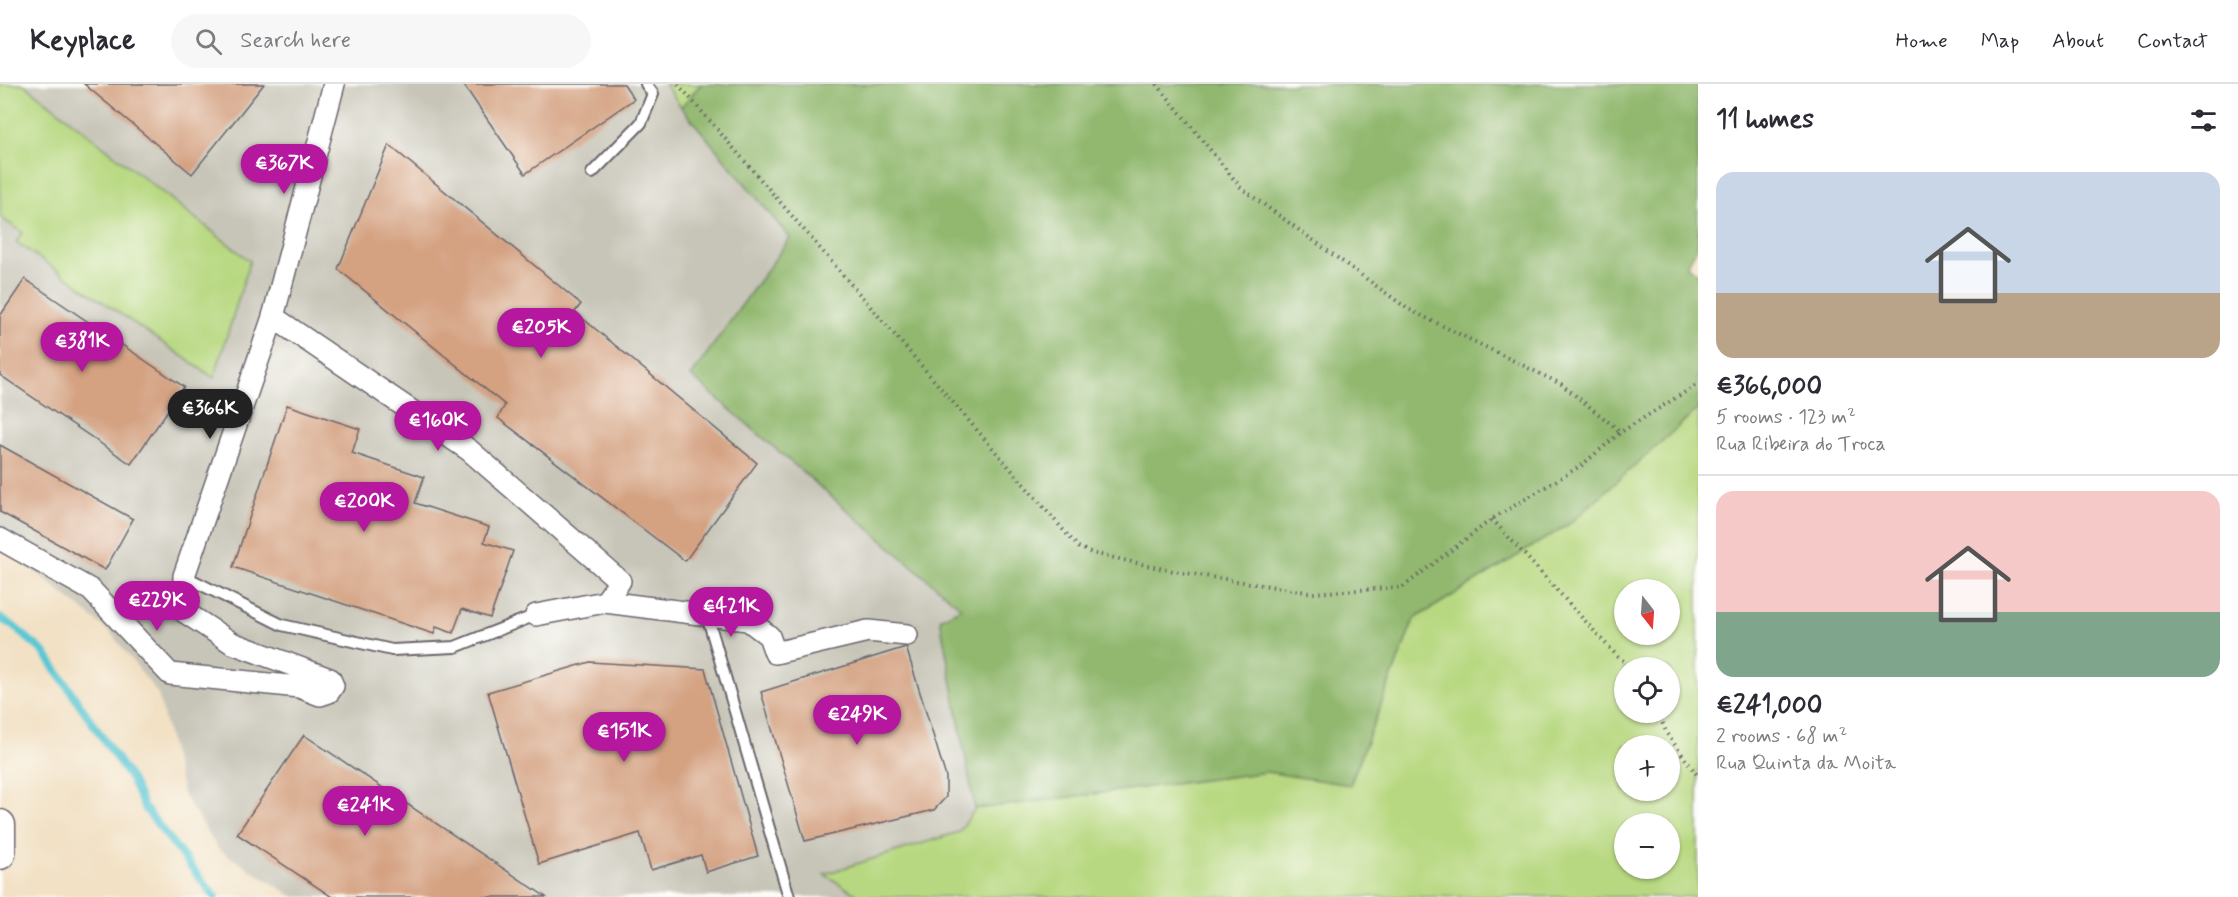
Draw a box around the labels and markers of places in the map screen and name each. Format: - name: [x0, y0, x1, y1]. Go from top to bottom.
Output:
- pin: €367K: [242, 144, 326, 195]
- pin: €205K: [499, 308, 583, 359]
- pin: €381K: [40, 322, 124, 373]
- pin: €366K: [168, 389, 252, 440]
- pin: €160K: [396, 401, 480, 452]
- pin: €200K: [322, 482, 406, 533]
- pin: €229K: [115, 581, 199, 632]
- pin: €421K: [689, 587, 773, 638]
- pin: €249K: [815, 695, 899, 746]
- pin: €151K: [582, 712, 666, 763]
- pin: €241K: [323, 786, 407, 837]

